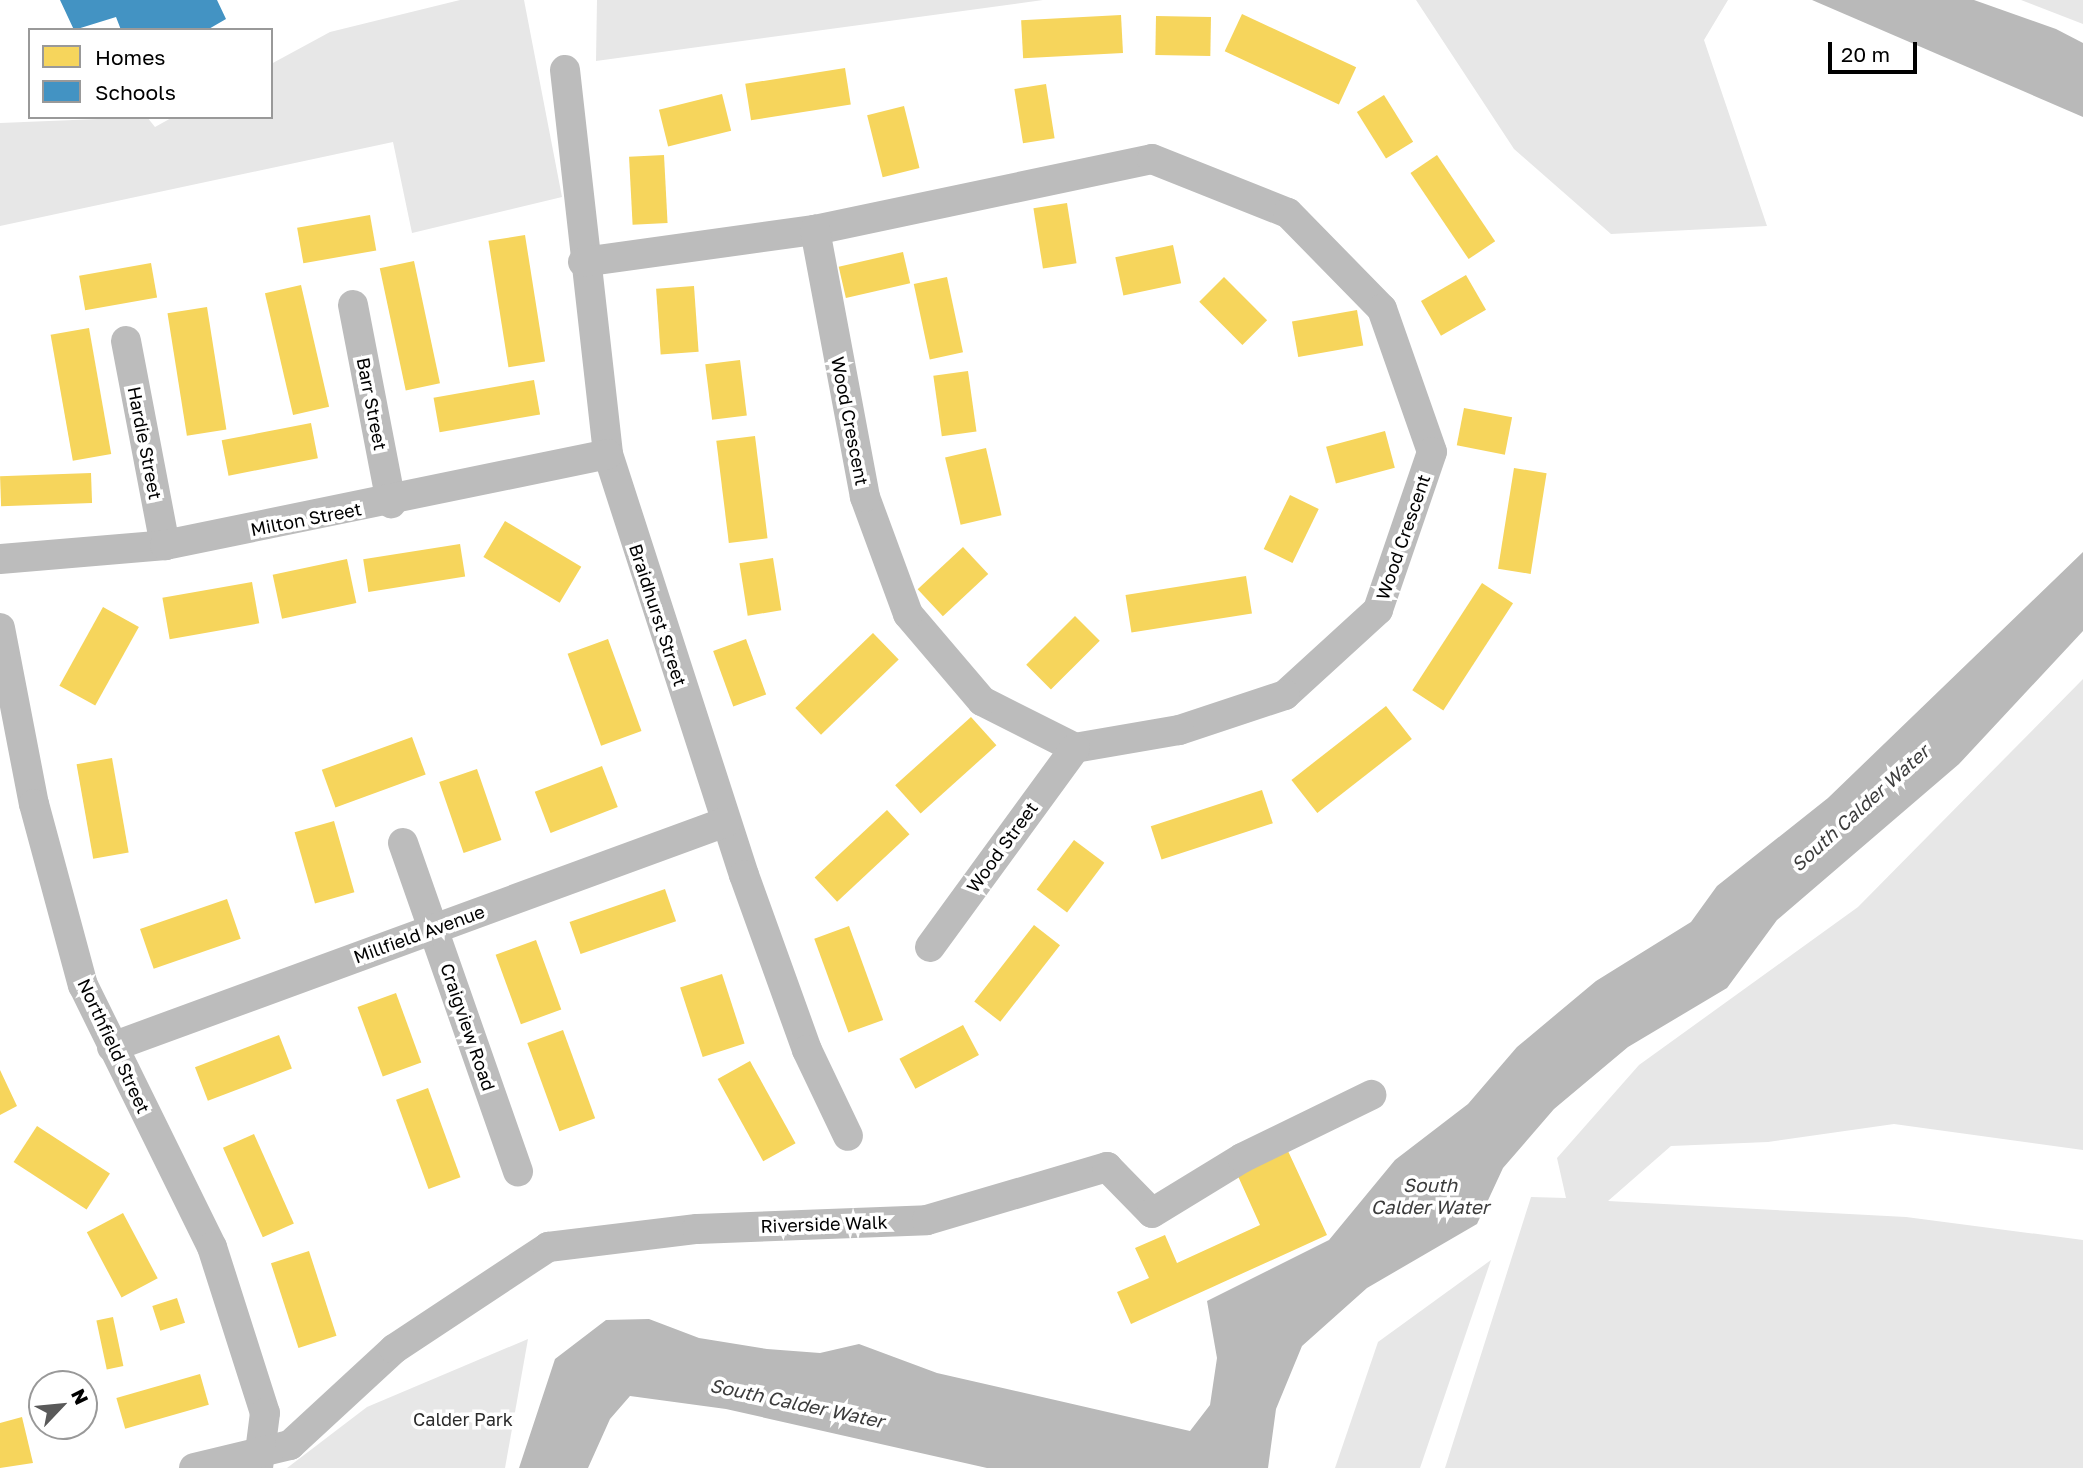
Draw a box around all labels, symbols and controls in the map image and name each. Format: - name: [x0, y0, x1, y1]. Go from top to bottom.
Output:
- legend: [28, 28, 273, 119]
- scale bar: [1831, 28, 1920, 72]
- text: 20 m: [1841, 41, 1890, 67]
- text: Homes: [95, 44, 165, 70]
- text: Schools: [95, 79, 176, 105]
- street label: Wood Crescent: [827, 355, 873, 487]
- street label: Barr Street: [352, 356, 392, 452]
- street label: Hardie Street: [123, 385, 167, 501]
- street label: Wood Crescent: [1371, 471, 1435, 603]
- street label: Milton Street: [249, 498, 363, 540]
- street label: Braidhurst Street: [625, 541, 691, 689]
- water label: South Calder Water: [1786, 740, 1934, 876]
- street label: Wood Street: [962, 797, 1042, 897]
- street label: Millfield Avenue: [350, 900, 488, 968]
- street label: Craigview Road: [436, 960, 500, 1094]
- street label: Northfield Street: [73, 975, 155, 1117]
- water label: South Calder Water: [1371, 1174, 1489, 1218]
- street label: Riverside Walk: [760, 1211, 888, 1237]
- north arrow: [28, 1370, 98, 1440]
- water label: South Calder Water: [708, 1373, 886, 1433]
- text: N: [67, 1385, 94, 1408]
- park label: Calder Park: [413, 1408, 513, 1430]

